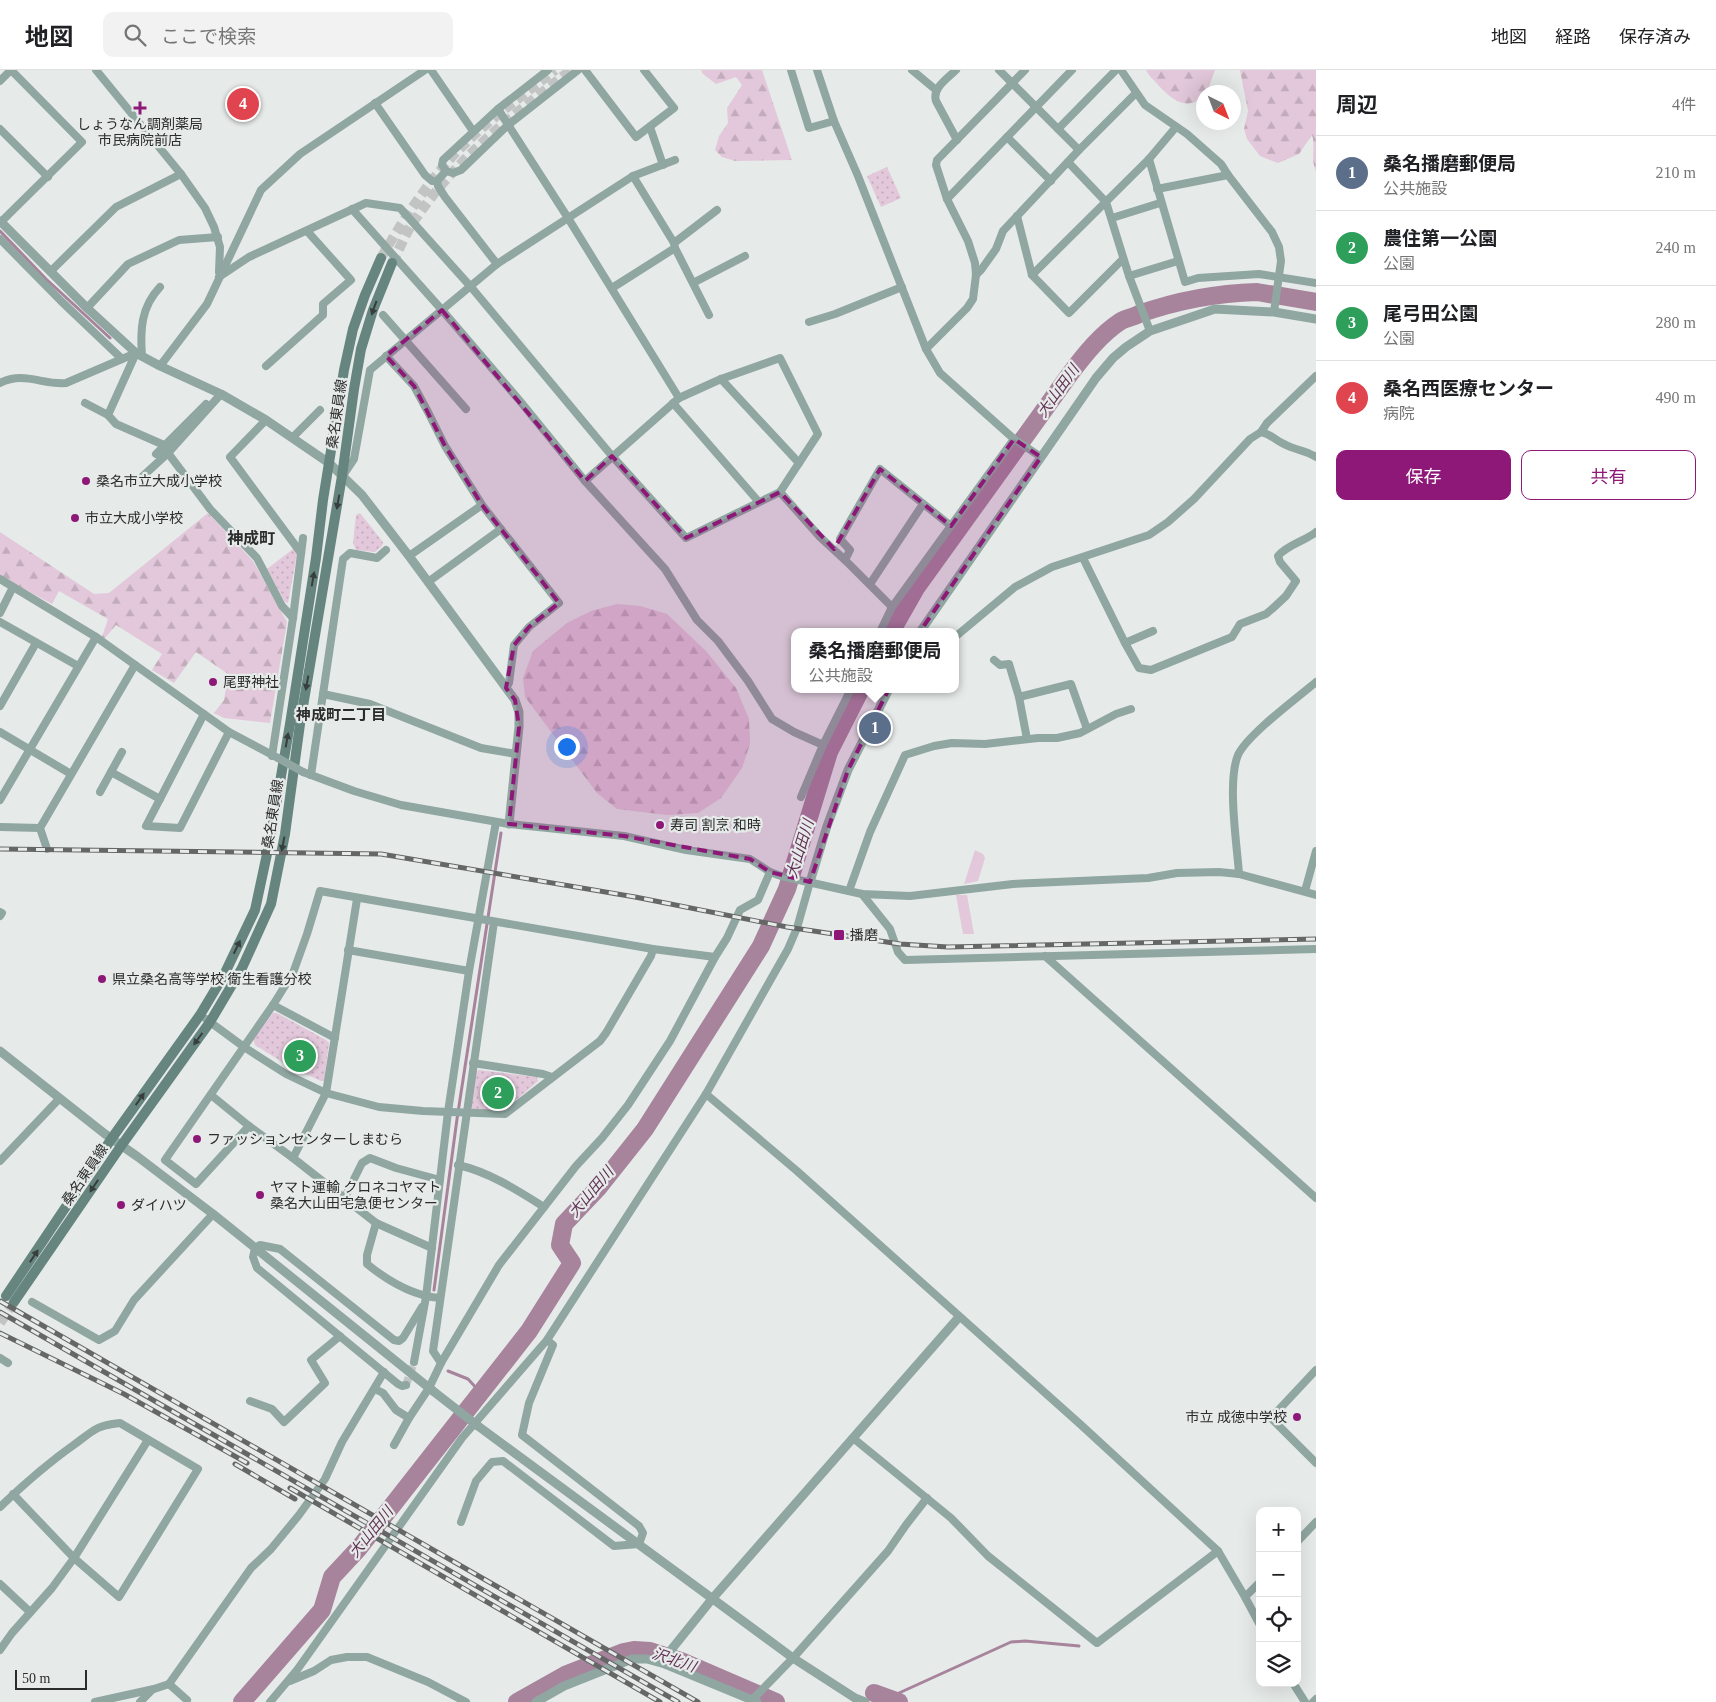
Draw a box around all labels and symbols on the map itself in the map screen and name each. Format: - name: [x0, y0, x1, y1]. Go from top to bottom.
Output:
- pin: 4: [227, 85, 259, 123]
- north arrow: [1196, 85, 1241, 130]
- marker: しょうなん調剤薬局 市民病院前店: [134, 102, 146, 114]
- place label: しょうなん調剤薬局 市民病院前店: [77, 117, 203, 148]
- one-way arrow: [370, 301, 378, 316]
- water label: 大山田川: [1034, 360, 1083, 420]
- street label: 桑名東員線: [325, 378, 349, 450]
- place label: 桑名市立大成小学校: [96, 474, 222, 489]
- marker: 桑名市立大成小学校: [80, 475, 92, 487]
- one-way arrow: [333, 494, 341, 510]
- place label: 市立大成小学校: [85, 511, 183, 526]
- marker: 市立大成小学校: [69, 512, 81, 524]
- district label: 神成町: [227, 529, 275, 547]
- one-way arrow: [309, 571, 317, 587]
- place label: 尾野神社: [223, 675, 279, 690]
- marker: 尾野神社: [207, 676, 219, 688]
- one-way arrow: [303, 676, 311, 692]
- district label: 神成町二丁目: [295, 706, 386, 723]
- pin: 1: [859, 709, 891, 747]
- one-way arrow: [283, 731, 291, 747]
- your location: [554, 734, 580, 760]
- street label: 桑名東員線: [260, 778, 286, 850]
- water label: 大山田川: [784, 816, 817, 880]
- place label: 寿司 割烹 和時: [670, 818, 761, 833]
- marker: 寿司 割烹 和時: [654, 819, 666, 831]
- one-way arrow: [278, 836, 286, 852]
- marker: 播磨: [832, 928, 846, 942]
- place label: 播磨: [850, 928, 878, 943]
- one-way arrow: [233, 940, 241, 955]
- place label: 県立桑名高等学校 衛生看護分校: [112, 971, 312, 987]
- marker: 県立桑名高等学校 衛生看護分校: [96, 973, 108, 985]
- one-way arrow: [193, 1032, 203, 1045]
- pin: 3: [284, 1037, 316, 1075]
- pin: 2: [482, 1074, 514, 1112]
- one-way arrow: [135, 1092, 145, 1106]
- place label: ファッションセンターしまむら: [207, 1132, 403, 1147]
- marker: ファッションセンターしまむら: [191, 1133, 203, 1145]
- street label: 桑名東員線: [59, 1142, 111, 1208]
- water label: 大山田川: [566, 1162, 618, 1220]
- one-way arrow: [89, 1179, 99, 1193]
- place label: ヤマト運輸 クロネコヤマト 桑名大山田宅急便センター: [270, 1179, 441, 1211]
- marker: ヤマト運輸 クロネコヤマト 桑名大山田宅急便センター: [254, 1189, 266, 1201]
- place label: ダイハツ: [131, 1198, 187, 1213]
- marker: ダイハツ: [115, 1199, 127, 1211]
- one-way arrow: [29, 1249, 39, 1262]
- place label: 市立 成徳中学校: [1186, 1410, 1287, 1425]
- marker: 市立 成徳中学校: [1291, 1411, 1303, 1423]
- water label: 大山田川: [346, 1502, 397, 1560]
- water label: 沢北川: [650, 1645, 700, 1676]
- scale bar: [15, 1667, 88, 1690]

